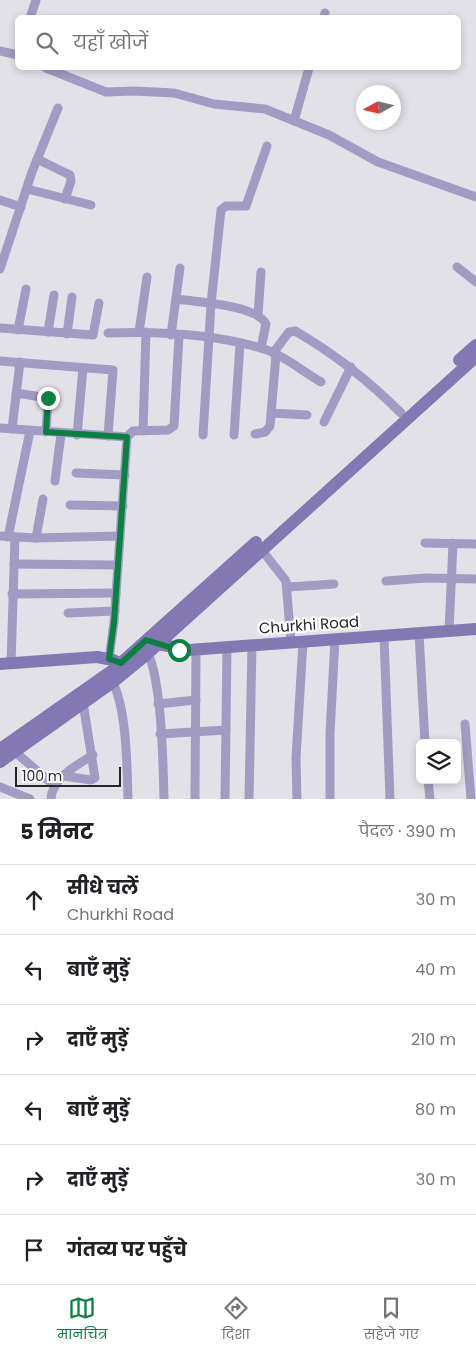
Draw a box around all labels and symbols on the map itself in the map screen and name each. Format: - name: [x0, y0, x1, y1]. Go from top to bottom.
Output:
- north arrow: [356, 85, 401, 130]
- route end: [37, 387, 60, 410]
- street label: Churkhi Road: [258, 611, 360, 638]
- route start: [168, 639, 191, 662]
- scale bar: [15, 764, 121, 787]

